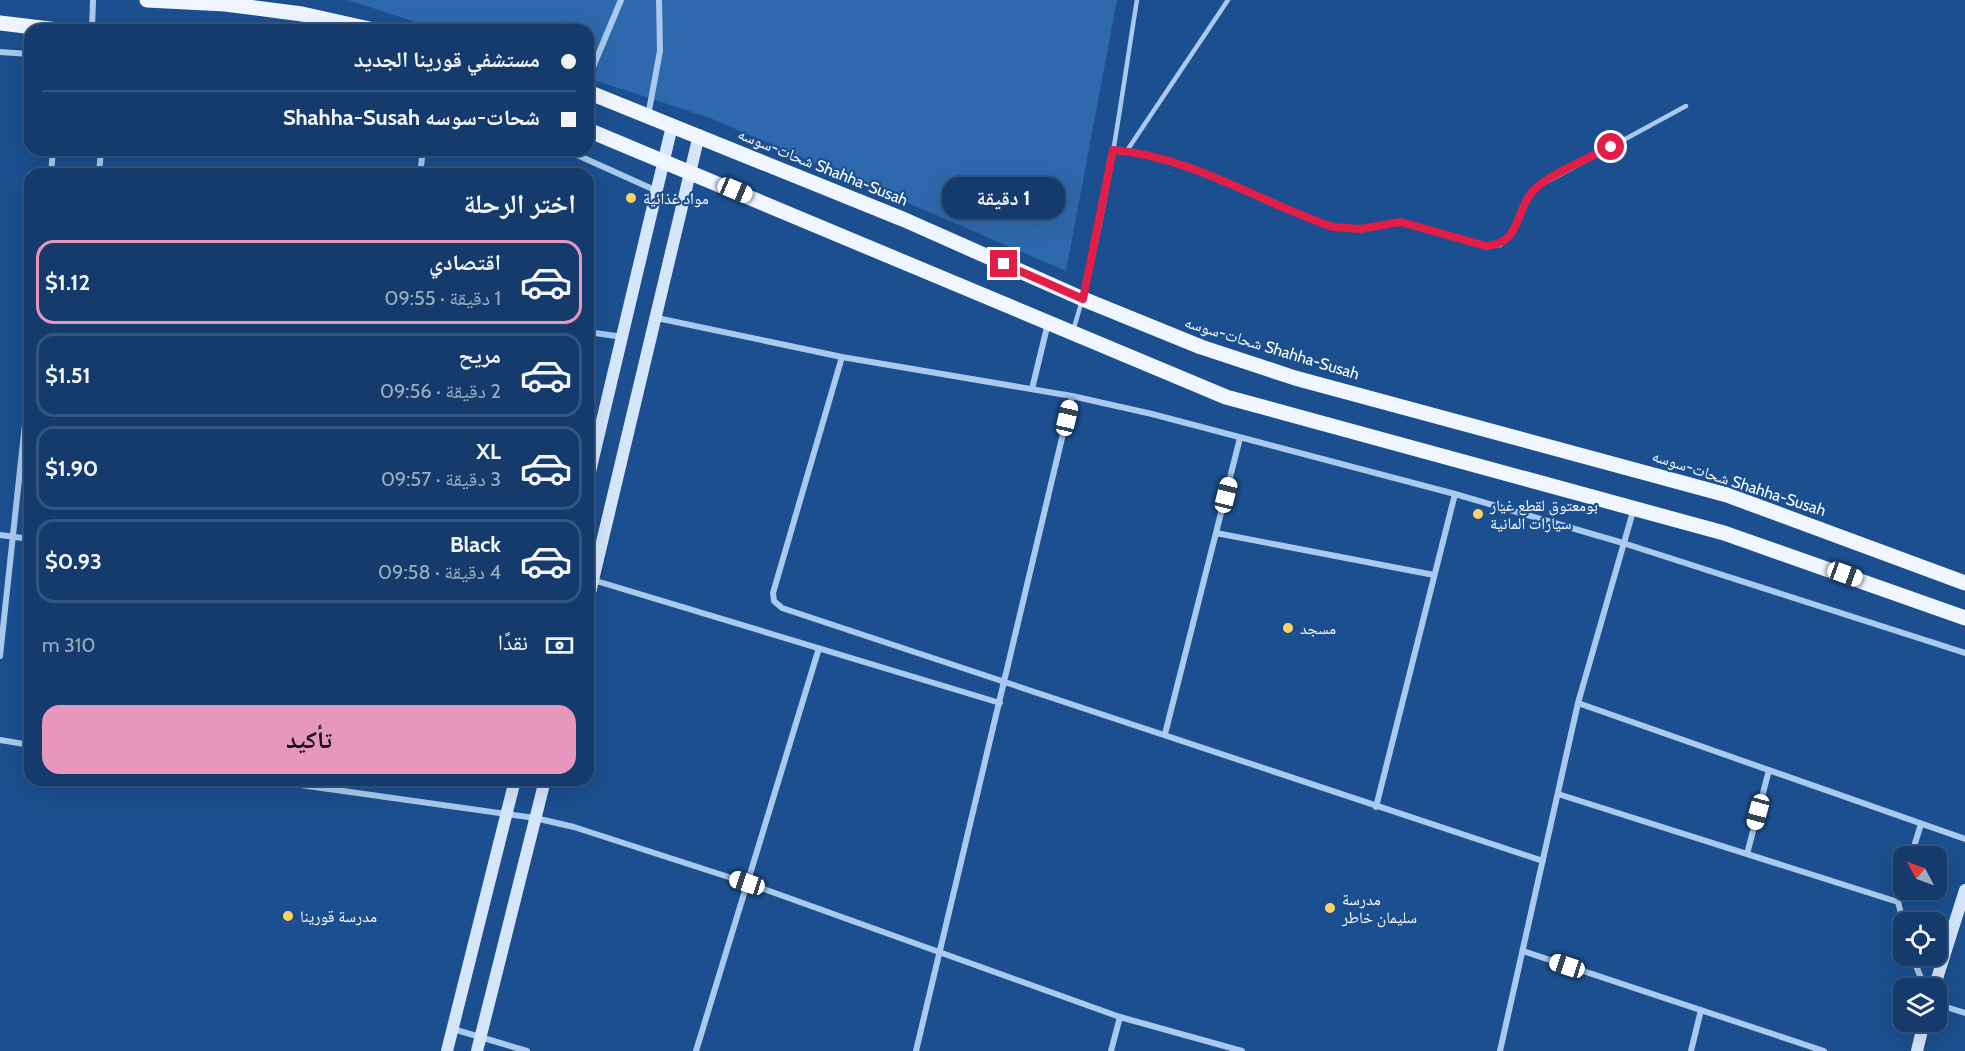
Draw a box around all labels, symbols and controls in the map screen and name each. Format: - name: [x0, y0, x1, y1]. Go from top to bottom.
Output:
- text: مستشفي قورينا الجديد: [354, 46, 540, 73]
- text: شحات-سوسه Shahha-Susah: [283, 104, 540, 131]
- street label: شحات-سوسه Shahha-Susah: [735, 124, 911, 210]
- route start: [1597, 133, 1624, 160]
- car: [715, 175, 755, 205]
- callout: 1 دقيقة: [942, 177, 1066, 219]
- text: 1 دقيقة: [977, 186, 1030, 210]
- text: اختر الرحلة: [463, 187, 576, 220]
- place label: مواد غذائية: [643, 189, 709, 208]
- marker: مواد غذائية: [624, 191, 638, 205]
- text: اقتصادي: [429, 249, 501, 276]
- route end: [990, 250, 1017, 277]
- icon: car: [519, 255, 573, 309]
- text: $1.12: [45, 269, 90, 296]
- text: 1 دقيقة · 09:55: [384, 286, 501, 310]
- street label: شحات-سوسه Shahha-Susah: [1182, 312, 1362, 384]
- text: مريح: [458, 342, 501, 369]
- icon: car: [519, 348, 573, 402]
- text: $1.51: [45, 362, 91, 389]
- text: 2 دقيقة · 09:56: [380, 379, 501, 403]
- car: [1054, 398, 1080, 438]
- text: XL: [476, 438, 501, 465]
- icon: car: [519, 441, 573, 495]
- street label: شحات-سوسه Shahha-Susah: [1650, 446, 1828, 520]
- text: $1.90: [45, 455, 98, 482]
- text: 3 دقيقة · 09:57: [381, 467, 501, 491]
- car: [1213, 475, 1239, 515]
- place label: بومعتوق لقطع غيار سيارات المانية: [1489, 496, 1598, 533]
- marker: بومعتوق لقطع غيار سيارات المانية: [1471, 507, 1485, 521]
- text: Black: [450, 531, 501, 558]
- icon: car: [519, 534, 573, 588]
- text: $0.93: [45, 548, 102, 575]
- car: [1825, 559, 1865, 589]
- text: 4 دقيقة · 09:58: [378, 560, 501, 584]
- place label: مسجد: [1300, 619, 1336, 638]
- marker: مسجد: [1281, 621, 1295, 635]
- text: نقدًا: [498, 629, 528, 656]
- icon: cash: [543, 629, 576, 662]
- text: 310 m: [42, 633, 95, 657]
- button: تأكيد: [42, 705, 576, 774]
- car: [1745, 792, 1771, 832]
- north arrow: [1893, 846, 1947, 900]
- map controls: [1893, 846, 1947, 1032]
- car: [727, 869, 767, 897]
- place label: مدرسة سليمان خاطر: [1341, 890, 1417, 928]
- marker: مدرسة سليمان خاطر: [1323, 901, 1337, 915]
- place label: مدرسة قورينا: [300, 907, 377, 926]
- marker: مدرسة قورينا: [281, 909, 295, 923]
- button: locate: [1893, 912, 1947, 966]
- car: [1547, 952, 1587, 980]
- button: layers: [1893, 978, 1947, 1032]

